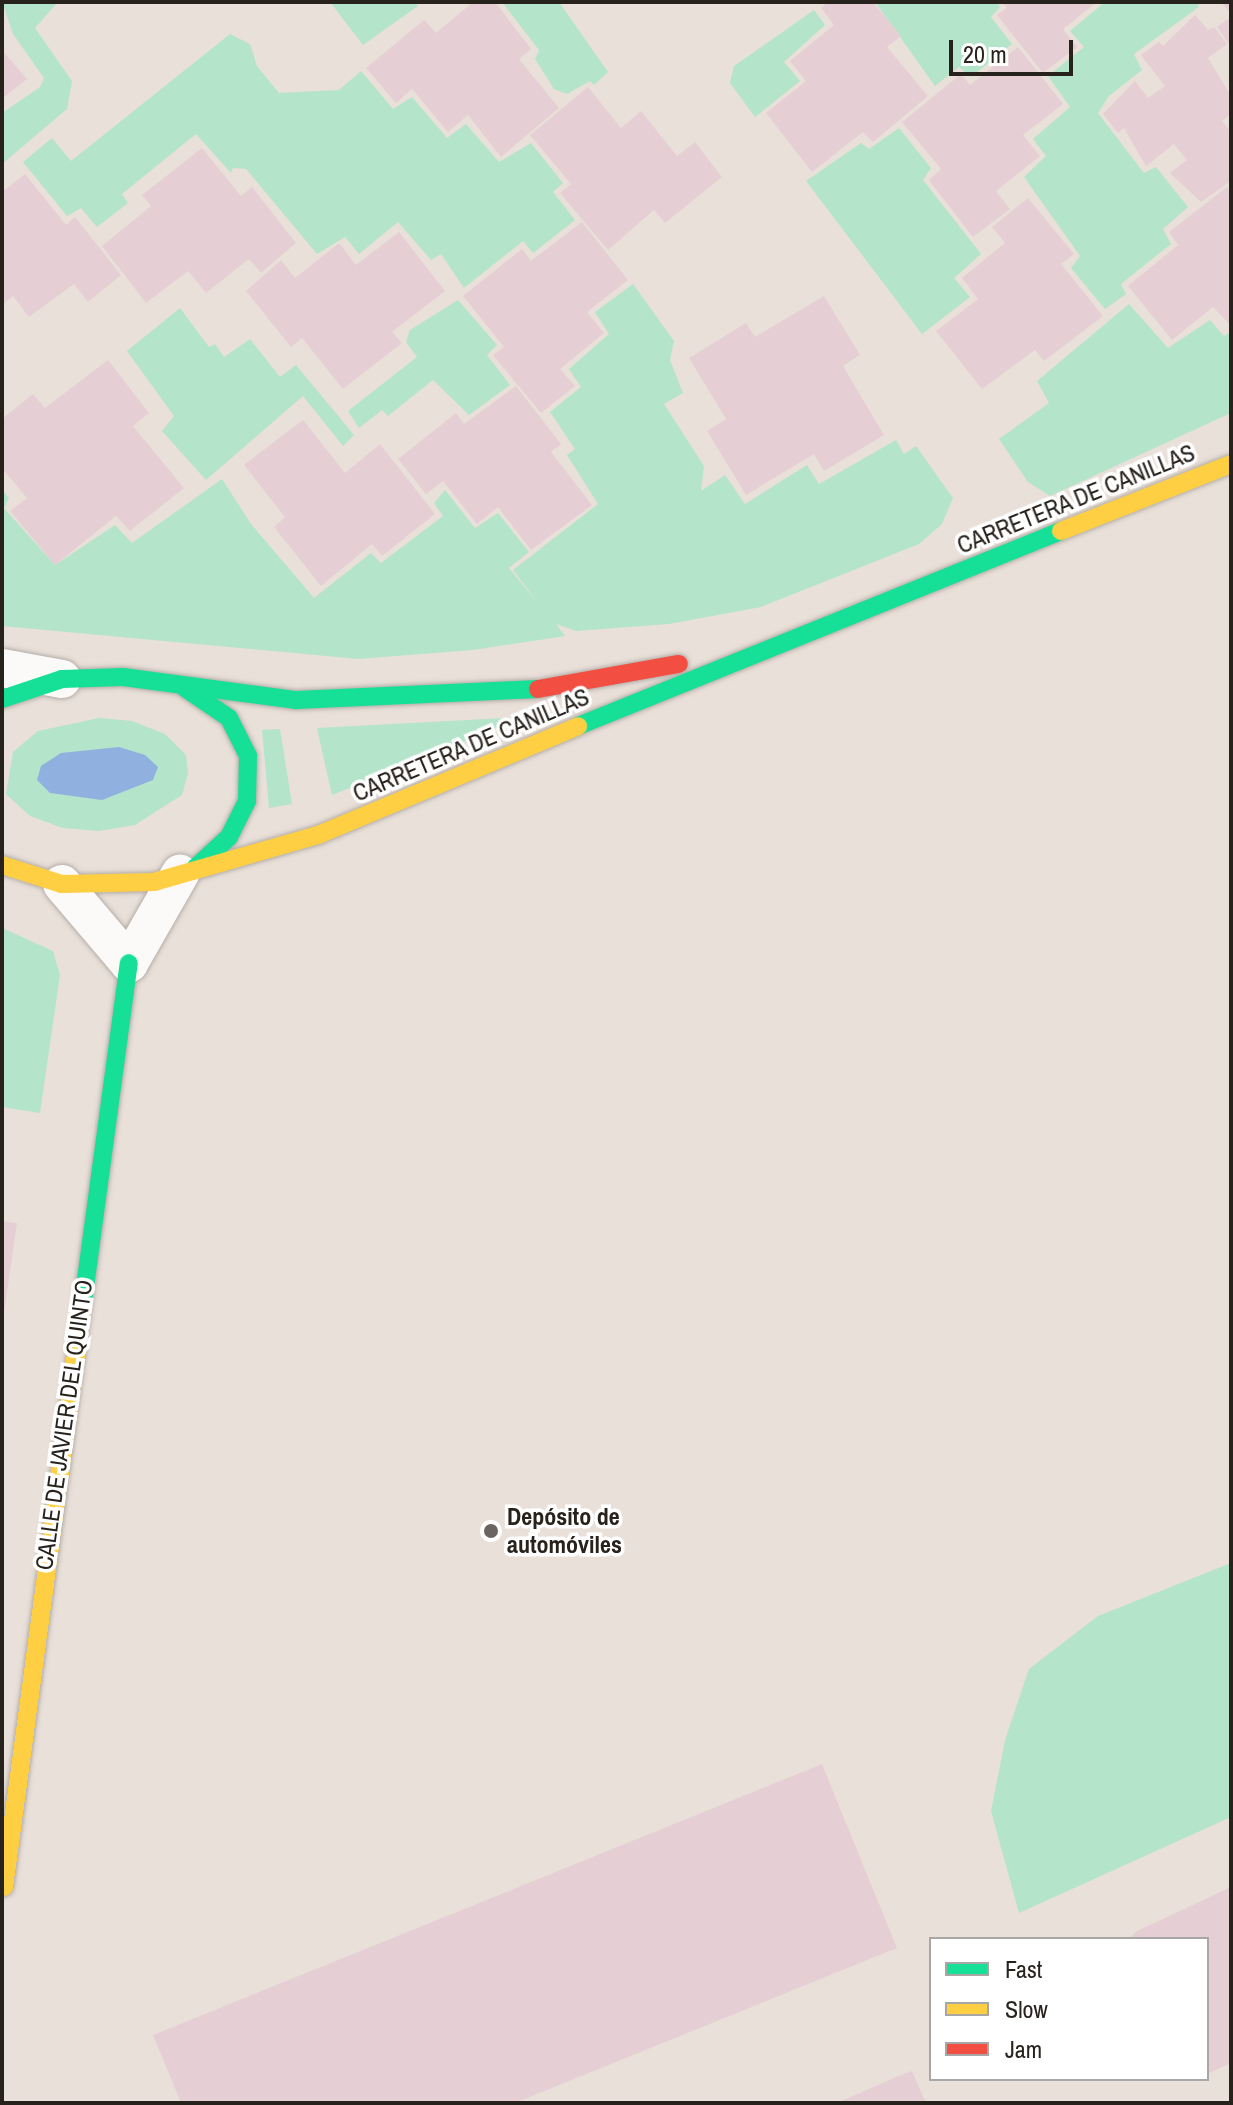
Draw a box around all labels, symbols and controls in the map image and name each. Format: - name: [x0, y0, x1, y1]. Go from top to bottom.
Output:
- scale bar: [953, 24, 1077, 74]
- text: 20 m: [963, 38, 1007, 70]
- street label: CARRETERA DE CANILLAS: [952, 438, 1200, 560]
- street label: CARRETERA DE CANILLAS: [348, 682, 594, 808]
- street label: CALLE DE JAVIER DEL QUINTO: [29, 1278, 99, 1572]
- place label: Depósito de automóviles: [507, 1503, 622, 1559]
- marker: Depósito de automóviles: [482, 1522, 500, 1540]
- legend: [929, 1937, 1209, 2081]
- text: Fast: [1005, 1953, 1042, 1985]
- text: Slow: [1005, 1993, 1048, 2025]
- text: Jam: [1005, 2033, 1042, 2065]

